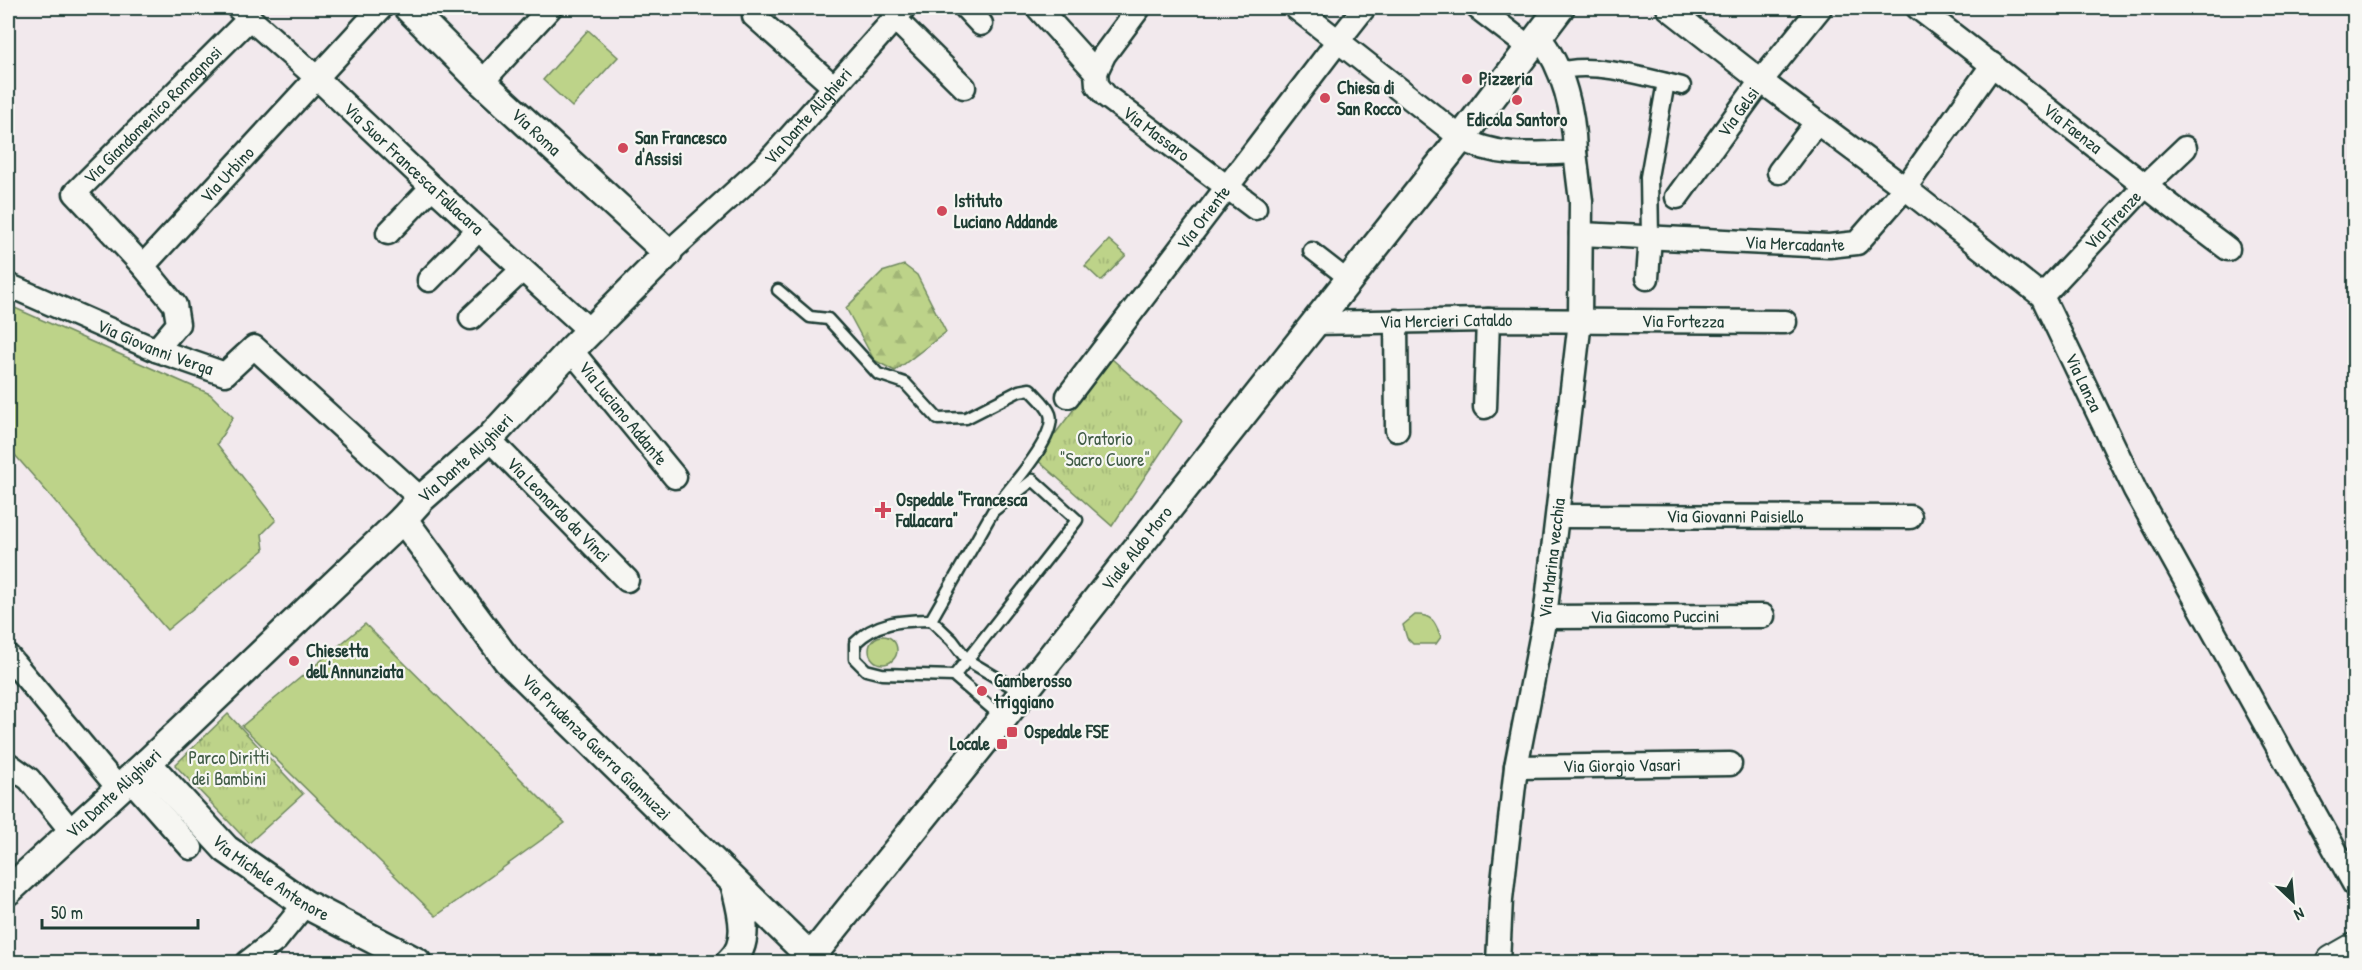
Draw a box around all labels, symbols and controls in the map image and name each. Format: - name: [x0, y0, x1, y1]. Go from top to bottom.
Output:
- street label: Via Giandomenico Romagnosi: [78, 40, 227, 190]
- street label: Via Dante Alighieri: [758, 62, 858, 170]
- place label: Pizzeria: [1479, 66, 1533, 91]
- marker: Pizzeria: [1460, 72, 1474, 86]
- place label: Chiesa di San Rocco: [1337, 75, 1402, 121]
- street label: Via Gelsi: [1711, 81, 1765, 142]
- marker: Chiesa di San Rocco: [1318, 91, 1332, 105]
- marker: Edicola Santoro: [1510, 93, 1524, 107]
- street label: Via Suor Francesca Fallacara: [338, 96, 490, 240]
- street label: Via Faenza: [2038, 97, 2108, 159]
- street label: Via Massaro: [1118, 100, 1195, 167]
- street label: Via Roma: [506, 102, 567, 161]
- place label: Edicola Santoro: [1467, 107, 1568, 132]
- place label: San Francesco d'Assisi: [635, 125, 728, 171]
- street label: Via Urbino: [194, 140, 259, 208]
- marker: San Francesco d'Assisi: [616, 141, 630, 155]
- street label: Via Oriente: [1171, 180, 1236, 255]
- street label: Via Firenze: [2079, 184, 2147, 255]
- place label: Istituto Luciano Addande: [954, 188, 1059, 234]
- marker: Istituto Luciano Addande: [935, 204, 949, 218]
- street label: Via Mercadante: [1744, 229, 1846, 258]
- street label: Via Mercieri Cataldo: [1379, 307, 1512, 334]
- street label: Via Fortezza: [1642, 308, 1724, 334]
- street label: Via Giovanni Verga: [93, 313, 217, 381]
- street label: Via Lanza: [2059, 349, 2109, 416]
- street label: Via Luciano Addante: [573, 356, 674, 471]
- street label: Via Dante Alighieri: [412, 408, 519, 508]
- park label: Oratorio "Sacro Cuore": [1060, 426, 1150, 472]
- street label: Via Leonardo da Vinci: [501, 451, 616, 568]
- place label: Ospedale "Francesca Fallacara": [895, 487, 1028, 533]
- street label: Via Marina vecchia: [1532, 497, 1571, 619]
- marker: Ospedale "Francesca Fallacara": [874, 501, 892, 519]
- street label: Viale Aldo Moro: [1095, 501, 1178, 596]
- street label: Via Giovanni Paisiello: [1666, 503, 1804, 529]
- street label: Via Giacomo Puccini: [1590, 603, 1720, 629]
- place label: Chiesetta dell'Annunziata: [306, 638, 404, 684]
- marker: Chiesetta dell'Annunziata: [287, 654, 301, 668]
- street label: Via Prudenza Guerra Giannuzzi: [516, 668, 677, 826]
- place label: Gamberosso triggiano: [993, 668, 1073, 715]
- marker: Gamberosso triggiano: [975, 684, 989, 698]
- place label: Ospedale FSE: [1024, 719, 1110, 745]
- marker: Ospedale FSE: [1005, 725, 1019, 739]
- place label: Locale: [950, 731, 991, 756]
- marker: Locale: [995, 737, 1009, 751]
- street label: Via Dante Alighieri: [60, 742, 167, 844]
- park label: Parco Diritti dei Bambini: [189, 745, 269, 791]
- street label: Via Giorgio Vasari: [1563, 752, 1681, 778]
- street label: Via Michele Antenore: [207, 829, 334, 927]
- north arrow: [2263, 871, 2323, 931]
- scale bar: [42, 892, 198, 930]
- text: 50 m: [51, 900, 83, 925]
- text: N: [2290, 903, 2308, 926]

